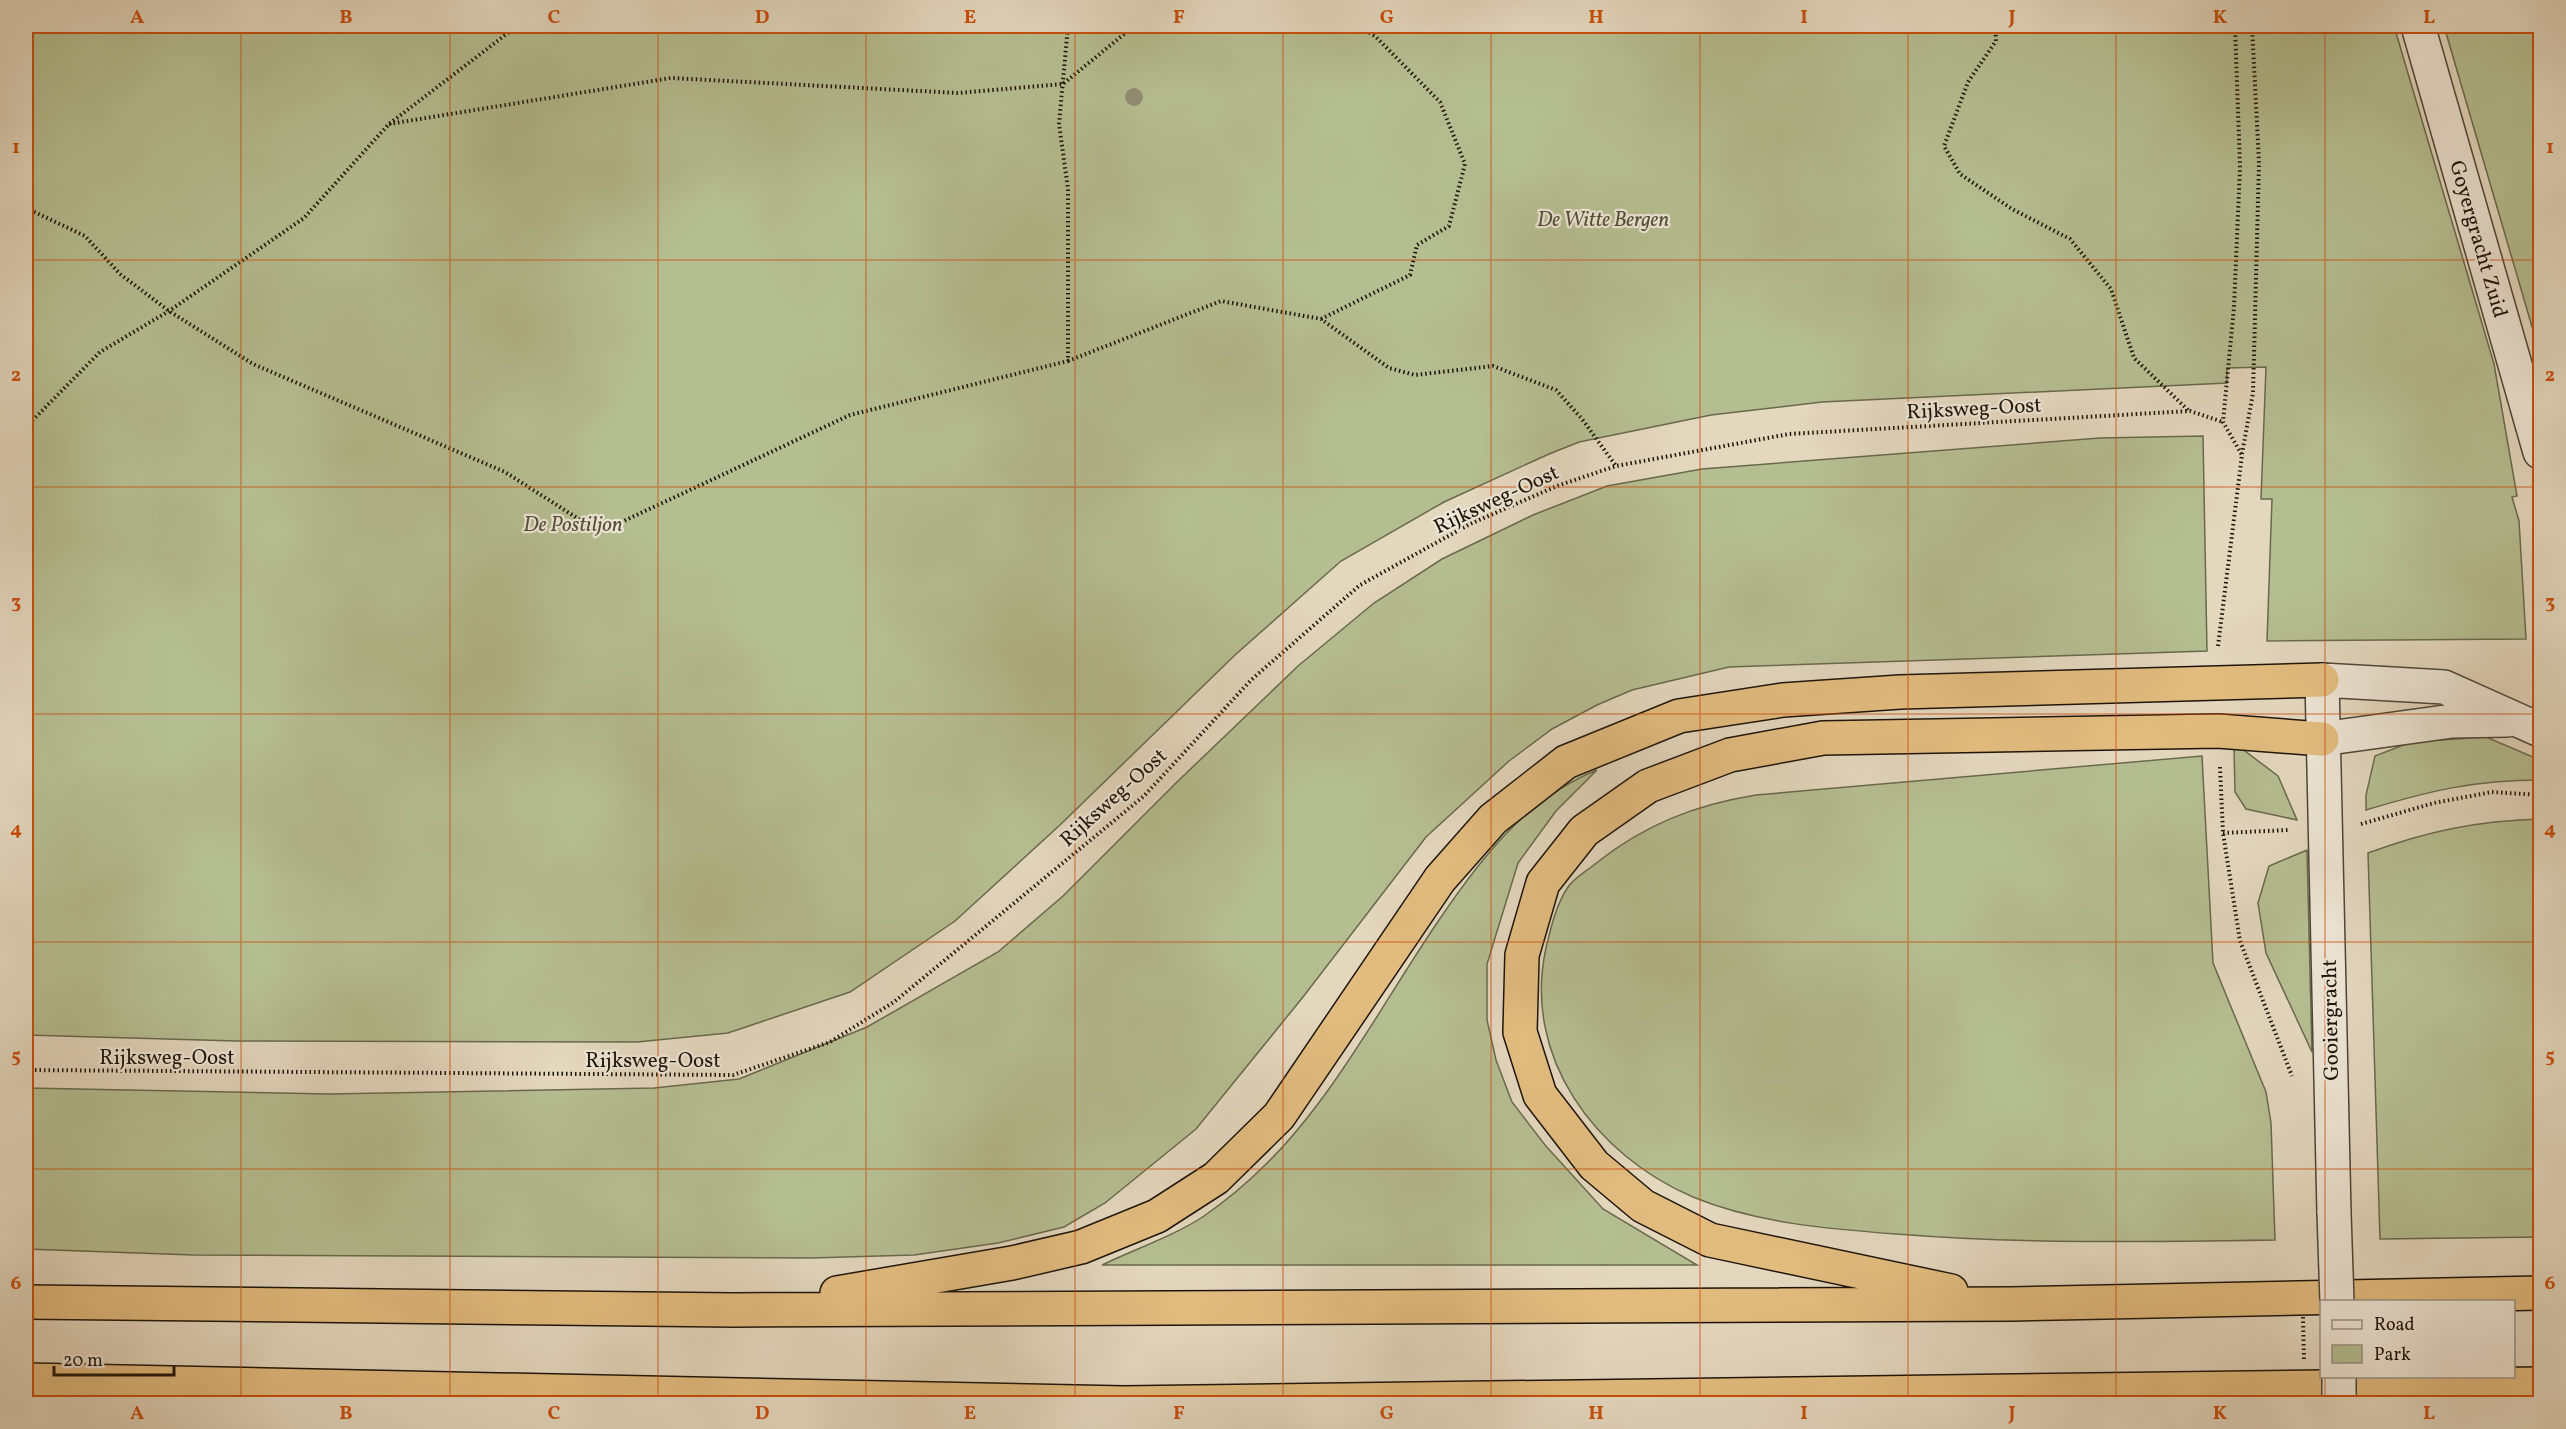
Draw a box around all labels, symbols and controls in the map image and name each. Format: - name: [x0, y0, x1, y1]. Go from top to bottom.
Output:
- text: A: [130, 4, 144, 32]
- text: B: [339, 4, 353, 32]
- text: C: [548, 4, 561, 32]
- text: D: [755, 4, 769, 32]
- text: E: [964, 4, 976, 32]
- text: F: [1173, 4, 1185, 32]
- text: G: [1380, 4, 1394, 32]
- text: H: [1588, 4, 1604, 32]
- text: I: [1800, 4, 1808, 32]
- text: J: [2007, 4, 2016, 32]
- text: K: [2213, 4, 2228, 32]
- text: L: [2423, 4, 2435, 32]
- text: 1: [12, 134, 20, 162]
- text: 1: [2546, 134, 2554, 162]
- street label: Goyergracht Zuid: [2441, 157, 2514, 321]
- park label: De Witte Bergen: [1537, 206, 1669, 235]
- text: 2: [11, 362, 21, 390]
- text: 2: [2545, 362, 2555, 390]
- street label: Rijksweg-Oost: [1906, 391, 2042, 428]
- street label: Rijksweg-Oost: [1429, 459, 1564, 542]
- park label: De Postiljon: [523, 511, 623, 540]
- text: 3: [11, 589, 21, 617]
- text: 3: [2545, 589, 2555, 617]
- street label: Rijksweg-Oost: [1054, 742, 1174, 854]
- text: 4: [10, 816, 22, 844]
- text: 4: [2544, 816, 2556, 844]
- street label: Gooiergracht: [2316, 959, 2347, 1081]
- text: 5: [11, 1043, 21, 1071]
- text: 5: [2545, 1043, 2555, 1071]
- street label: Rijksweg-Oost: [99, 1044, 235, 1073]
- street label: Rijksweg-Oost: [585, 1047, 721, 1076]
- text: 6: [11, 1270, 22, 1298]
- text: 6: [2545, 1270, 2556, 1298]
- legend: [2320, 1300, 2515, 1378]
- text: Road: [2374, 1313, 2415, 1338]
- scale bar: [54, 1339, 174, 1377]
- text: Park: [2374, 1343, 2411, 1368]
- text: 20 m: [63, 1349, 103, 1374]
- text: A: [130, 1400, 144, 1428]
- text: B: [339, 1400, 353, 1428]
- text: C: [548, 1400, 561, 1428]
- text: D: [755, 1400, 769, 1428]
- text: E: [964, 1400, 976, 1428]
- text: F: [1173, 1400, 1185, 1428]
- text: G: [1380, 1400, 1394, 1428]
- text: H: [1588, 1400, 1604, 1428]
- text: I: [1800, 1400, 1808, 1428]
- text: J: [2007, 1400, 2016, 1428]
- text: K: [2213, 1400, 2228, 1428]
- text: L: [2423, 1400, 2435, 1428]

